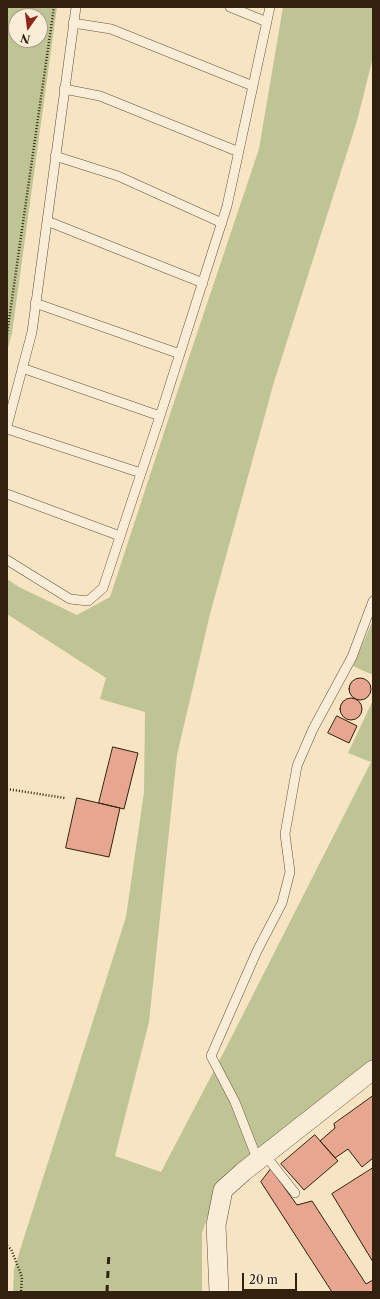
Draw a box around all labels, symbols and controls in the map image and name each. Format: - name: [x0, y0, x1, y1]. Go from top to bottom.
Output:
- north arrow: [8, 8, 48, 48]
- text: N: [19, 31, 32, 47]
- scale bar: [244, 1265, 299, 1291]
- text: 20 m: [249, 1272, 278, 1287]

